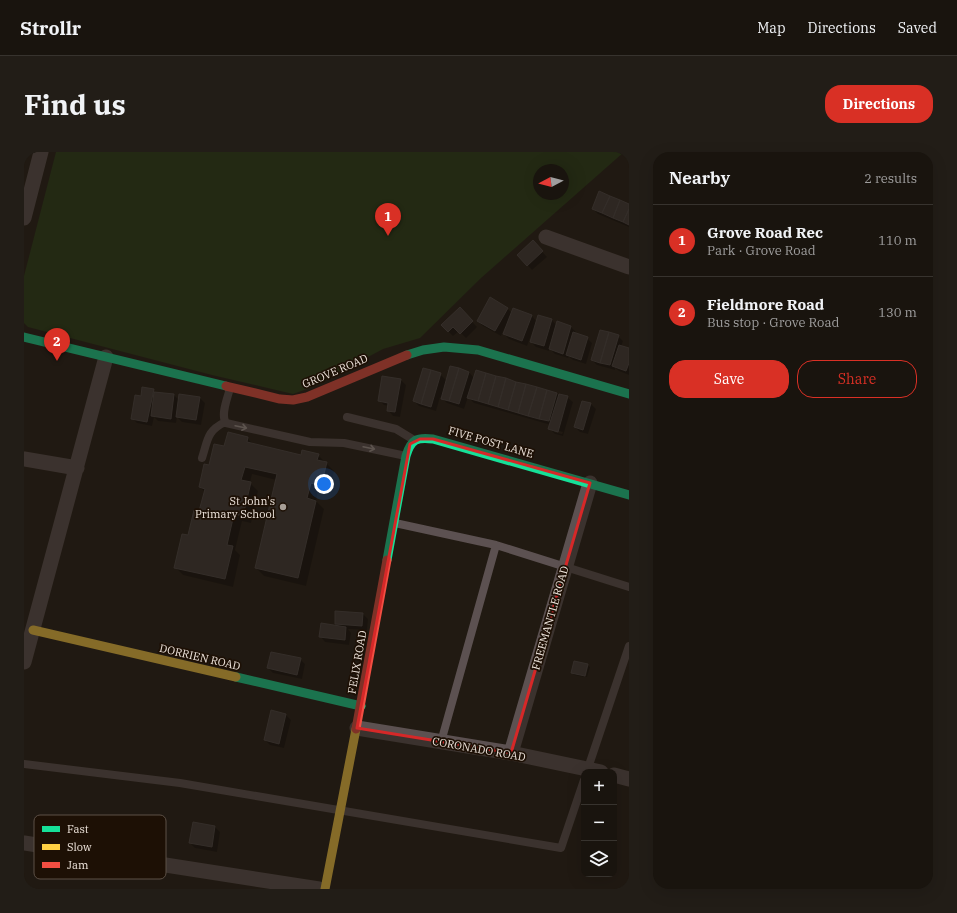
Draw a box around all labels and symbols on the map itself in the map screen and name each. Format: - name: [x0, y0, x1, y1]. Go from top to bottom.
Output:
- north arrow: [533, 164, 569, 200]
- pin: 1: [375, 203, 401, 236]
- pin: 2: [44, 328, 70, 361]
- street label: GROVE ROAD: [300, 351, 370, 391]
- one-way arrow: [234, 423, 247, 431]
- street label: FIVE POST LANE: [447, 423, 535, 461]
- one-way arrow: [362, 444, 375, 452]
- your location: [314, 474, 334, 494]
- place label: St John's Primary School: [195, 494, 275, 521]
- marker: St John's Primary School: [278, 502, 288, 512]
- street label: FREEMANTLE ROAD: [528, 564, 572, 672]
- street label: FELIX ROAD: [345, 629, 370, 695]
- street label: DORRIEN ROAD: [158, 641, 242, 673]
- street label: CORONADO ROAD: [431, 734, 527, 764]
- legend: [34, 815, 166, 879]
- text: Fast: [67, 822, 89, 836]
- text: Slow: [67, 840, 92, 854]
- text: Jam: [67, 858, 89, 872]

